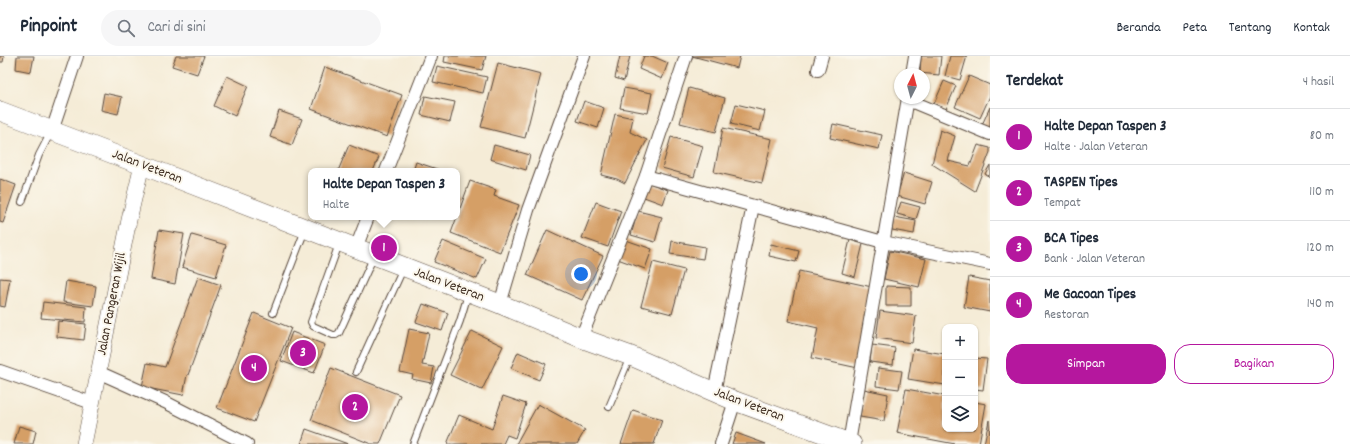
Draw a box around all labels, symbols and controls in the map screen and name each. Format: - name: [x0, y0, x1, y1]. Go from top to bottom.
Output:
- search box: [101, 10, 381, 46]
- text: Pinpoint: [20, 14, 77, 41]
- icon: search: [115, 17, 137, 39]
- text: Cari di sini: [147, 17, 206, 39]
- text: Beranda: [1116, 18, 1161, 38]
- text: Peta: [1183, 18, 1207, 38]
- text: Tentang: [1229, 18, 1271, 38]
- text: Kontak: [1293, 18, 1330, 38]
- north arrow: [894, 68, 930, 104]
- text: Terdekat: [1006, 70, 1063, 94]
- text: 4 hasil: [1303, 73, 1334, 92]
- text: Halte Depan Taspen 3: [1044, 116, 1166, 138]
- text: 1: [1018, 127, 1020, 146]
- text: 80 m: [1310, 127, 1334, 146]
- text: Halte · Jalan Veteran: [1044, 138, 1148, 157]
- street label: Jalan Veteran: [109, 144, 185, 190]
- popup: [308, 168, 460, 220]
- text: TASPEN Tipes: [1044, 172, 1118, 194]
- text: Halte Depan Taspen 3: [323, 174, 445, 196]
- text: 2: [1016, 183, 1022, 202]
- text: 110 m: [1309, 183, 1334, 202]
- text: Tempat: [1044, 194, 1081, 213]
- text: Halte: [323, 196, 349, 215]
- text: BCA Tipes: [1044, 228, 1099, 250]
- pin: 1: [371, 233, 397, 263]
- text: 3: [1016, 239, 1022, 258]
- text: 120 m: [1306, 239, 1334, 258]
- street label: Jalan Pangeran Wijil: [92, 250, 132, 357]
- text: Bank · Jalan Veteran: [1044, 250, 1145, 269]
- street label: Jalan Veteran: [411, 262, 487, 308]
- your location: [571, 264, 591, 284]
- text: Me Gacoan Tipes: [1044, 284, 1136, 306]
- text: 4: [1016, 295, 1022, 314]
- text: 140 m: [1307, 295, 1334, 314]
- text: Restoran: [1044, 306, 1089, 325]
- map controls: [942, 324, 978, 432]
- button: +: [942, 324, 978, 360]
- pin: 3: [290, 338, 316, 368]
- button: Simpan: [1006, 344, 1166, 384]
- button: Bagikan: [1174, 344, 1334, 384]
- pin: 4: [241, 353, 267, 383]
- button: −: [942, 360, 978, 396]
- street label: Jalan Veteran: [711, 382, 787, 428]
- pin: 2: [342, 392, 368, 422]
- button: layers: [942, 396, 978, 432]

